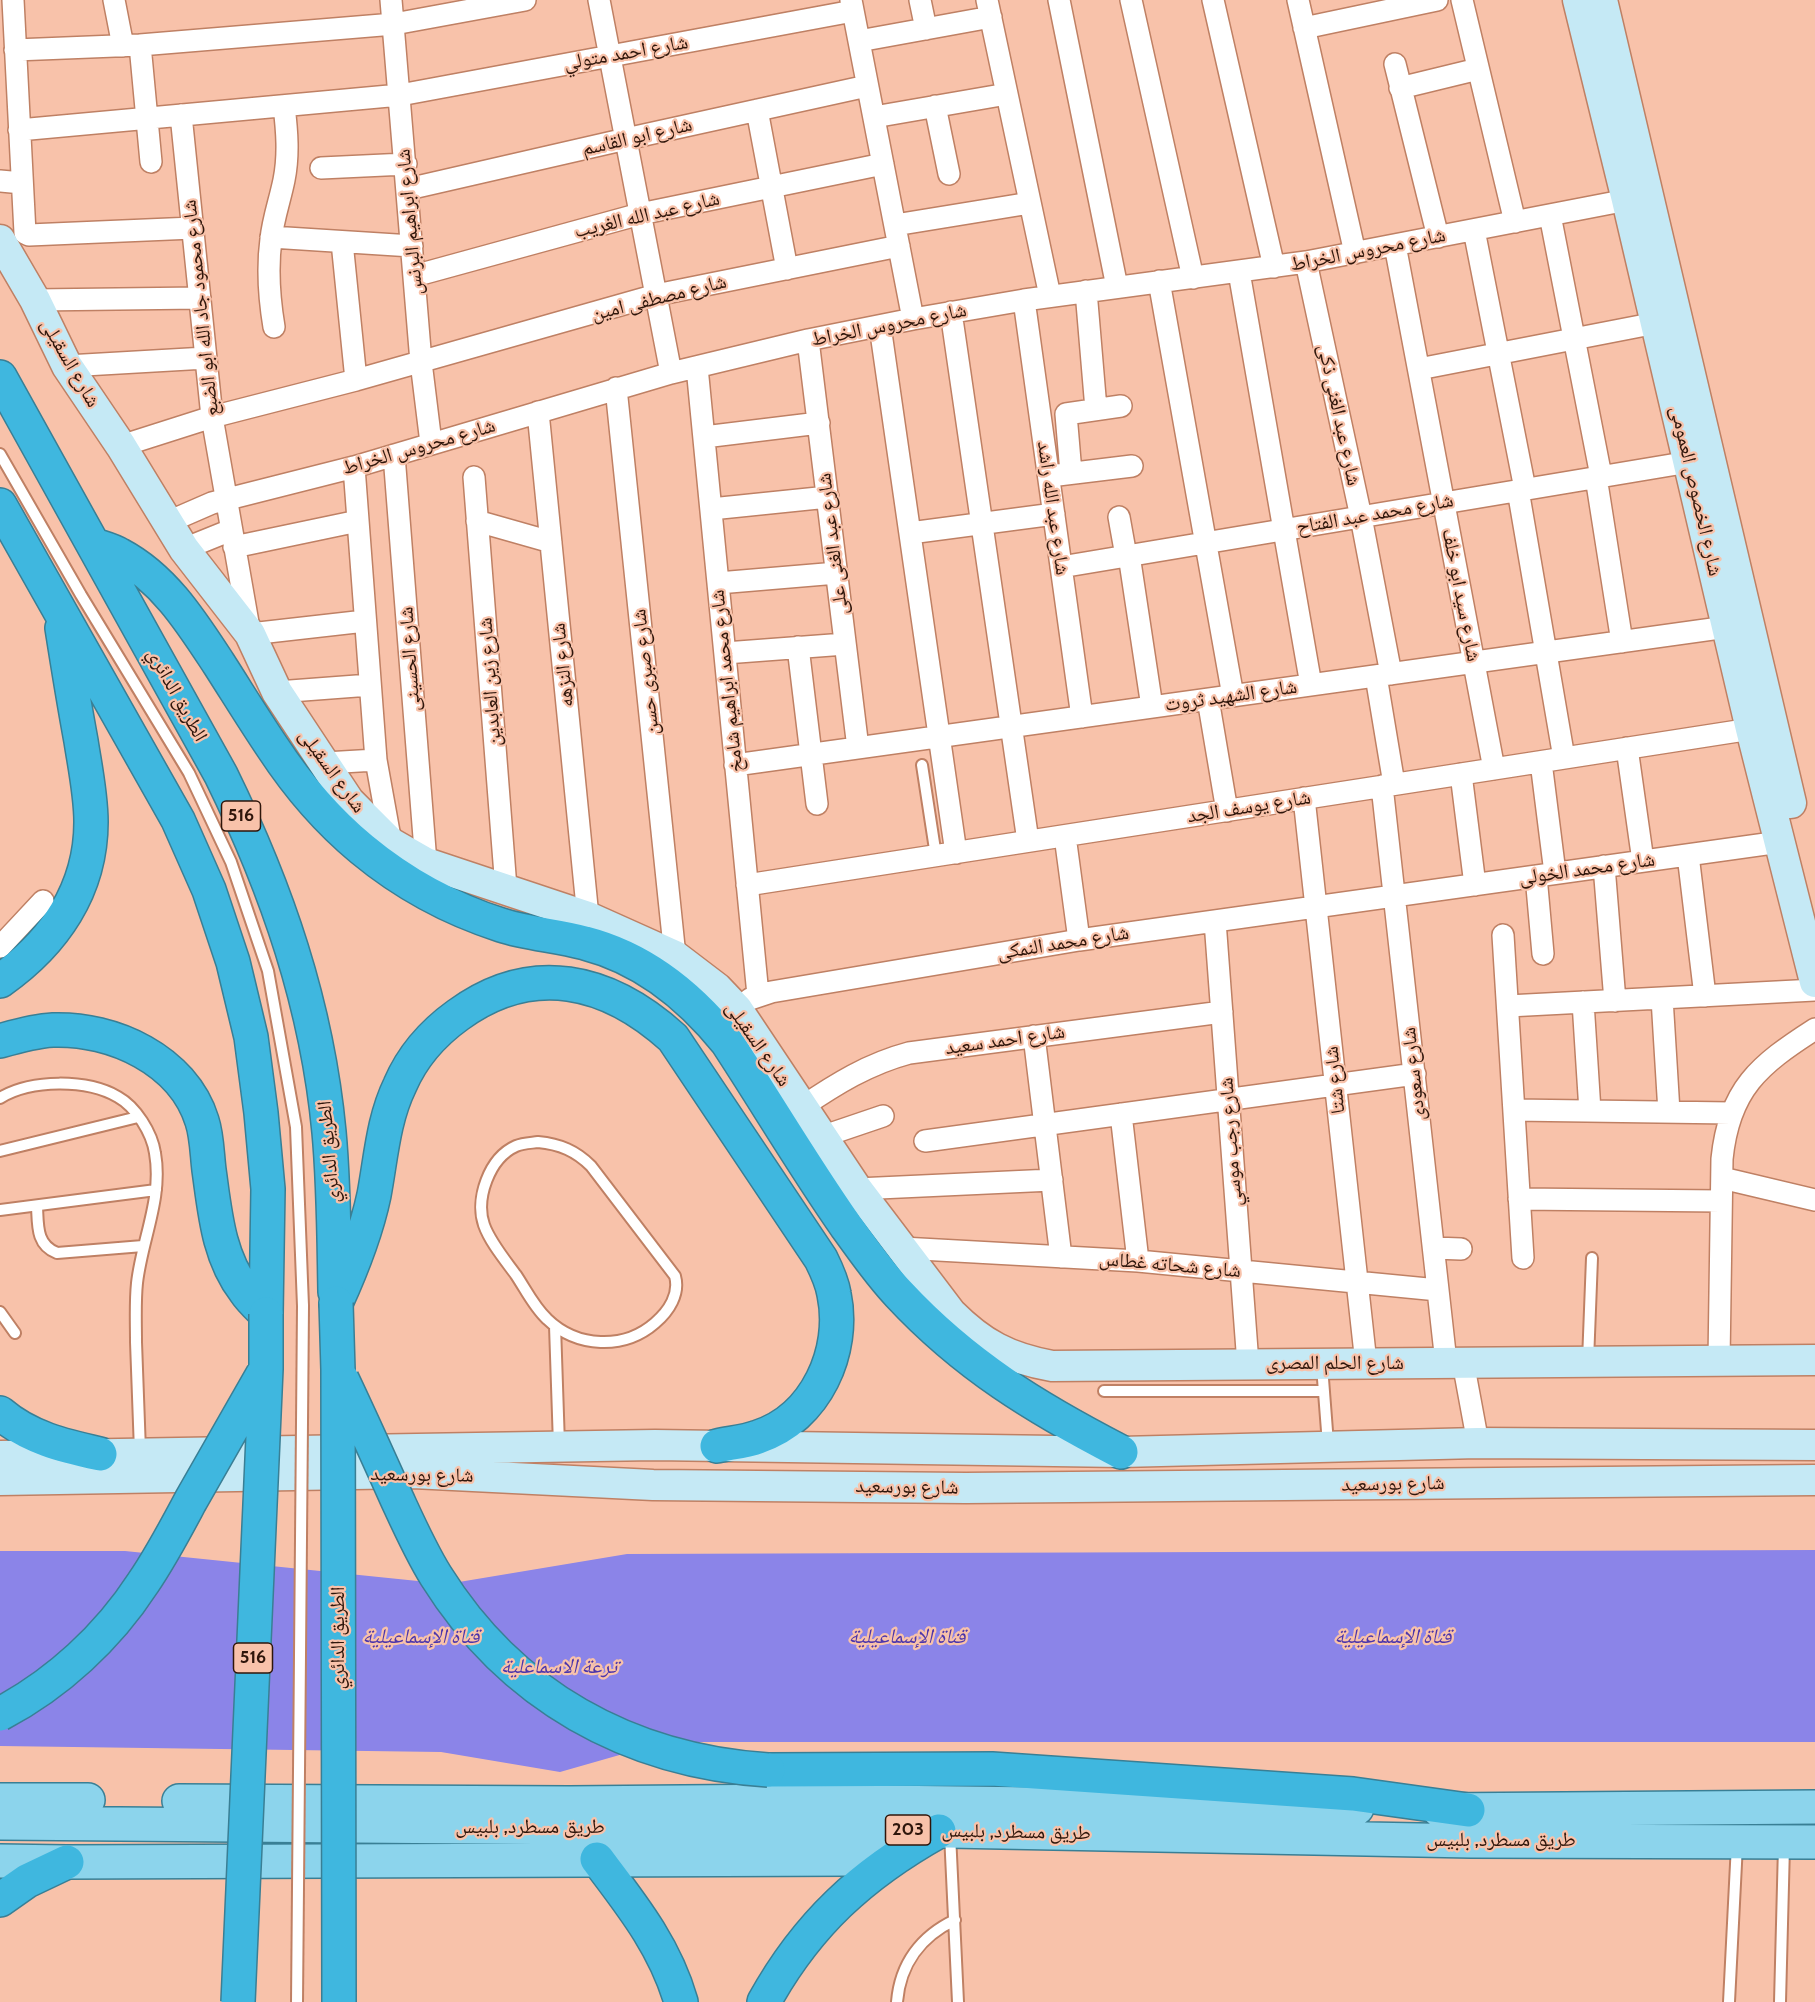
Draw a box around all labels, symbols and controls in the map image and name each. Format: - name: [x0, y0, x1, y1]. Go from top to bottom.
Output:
- street label: شارع احمد متولي: [562, 30, 690, 76]
- street label: شارع ابو القاسم: [580, 113, 694, 161]
- street label: شارع ابراهيم البرنس: [392, 148, 428, 296]
- street label: شارع عبد الله الغريب: [572, 187, 722, 243]
- street label: شارع محمود جاد الله ابو الضبع: [178, 199, 224, 417]
- street label: شارع محروس الخراط: [1288, 223, 1448, 277]
- street label: شارع مصطفى امين: [589, 270, 729, 326]
- street label: شارع محروس الخراط: [809, 298, 969, 352]
- street label: شارع السقيلى: [35, 314, 105, 412]
- street label: شارع عبد الغنى ذكى: [1312, 342, 1366, 488]
- street label: شارع الخصوص العمومى: [1665, 404, 1727, 578]
- street label: شارع محروس الخراط: [340, 414, 498, 480]
- street label: شارع عبد الله راشد: [1032, 439, 1074, 577]
- street label: شارع عبد الغنى على: [812, 472, 854, 616]
- street label: شارع محمد عبد الفتاح: [1295, 488, 1455, 540]
- street label: شارع سيد ابو خلف: [1436, 526, 1486, 664]
- street label: شارع محمد ابراهيم شامخ: [705, 589, 749, 773]
- street label: شارع الحسينى: [394, 606, 426, 712]
- street label: شارع صبرى حسن: [627, 608, 665, 736]
- street label: شارع زين العابدين: [474, 617, 506, 747]
- street label: شارع النزهه: [547, 622, 579, 708]
- street label: الطريق الدائري: [142, 644, 212, 746]
- street label: شارع الشهيد ثروت: [1163, 675, 1299, 717]
- street label: شارع السقيلى: [293, 724, 371, 818]
- street label: شارع يوسف الجد: [1186, 785, 1312, 829]
- road number: 516: [222, 801, 260, 831]
- street label: شارع محمد الخولى: [1518, 848, 1656, 890]
- street label: شارع محمد النمكى: [995, 921, 1131, 965]
- street label: شارع السقيلى: [720, 997, 796, 1091]
- street label: شارع احمد سعيد: [944, 1020, 1066, 1060]
- street label: شارع سعودى: [1397, 1026, 1431, 1122]
- street label: شارع شتا: [1320, 1045, 1350, 1115]
- street label: شارع رجب موسي: [1215, 1077, 1247, 1207]
- street label: الطريق الدائري: [313, 1100, 345, 1204]
- street label: شارع شحاته غطاس: [1098, 1247, 1242, 1283]
- street label: شارع الحلم المصرى: [1266, 1351, 1404, 1375]
- street label: شارع بورسعيد: [370, 1462, 474, 1488]
- street label: شارع بورسعيد: [1341, 1471, 1445, 1497]
- street label: شارع بورسعيد: [855, 1474, 959, 1500]
- street label: الطريق الدائري: [326, 1586, 350, 1690]
- water label: قناة الإسماعيلية: [362, 1624, 480, 1650]
- water label: قناة الإسماعيلية: [848, 1624, 966, 1650]
- water label: قناة الإسماعيلية: [1334, 1624, 1452, 1650]
- road number: 516: [234, 1643, 272, 1673]
- water label: ترعة الاسماعلية: [501, 1654, 617, 1680]
- street label: طريق مسطرد, بلبيس: [455, 1815, 605, 1839]
- road number: 203: [886, 1815, 930, 1845]
- street label: طريق مسطرد, بلبيس: [941, 1819, 1091, 1845]
- street label: طريق مسطرد, بلبيس: [1426, 1828, 1576, 1852]

